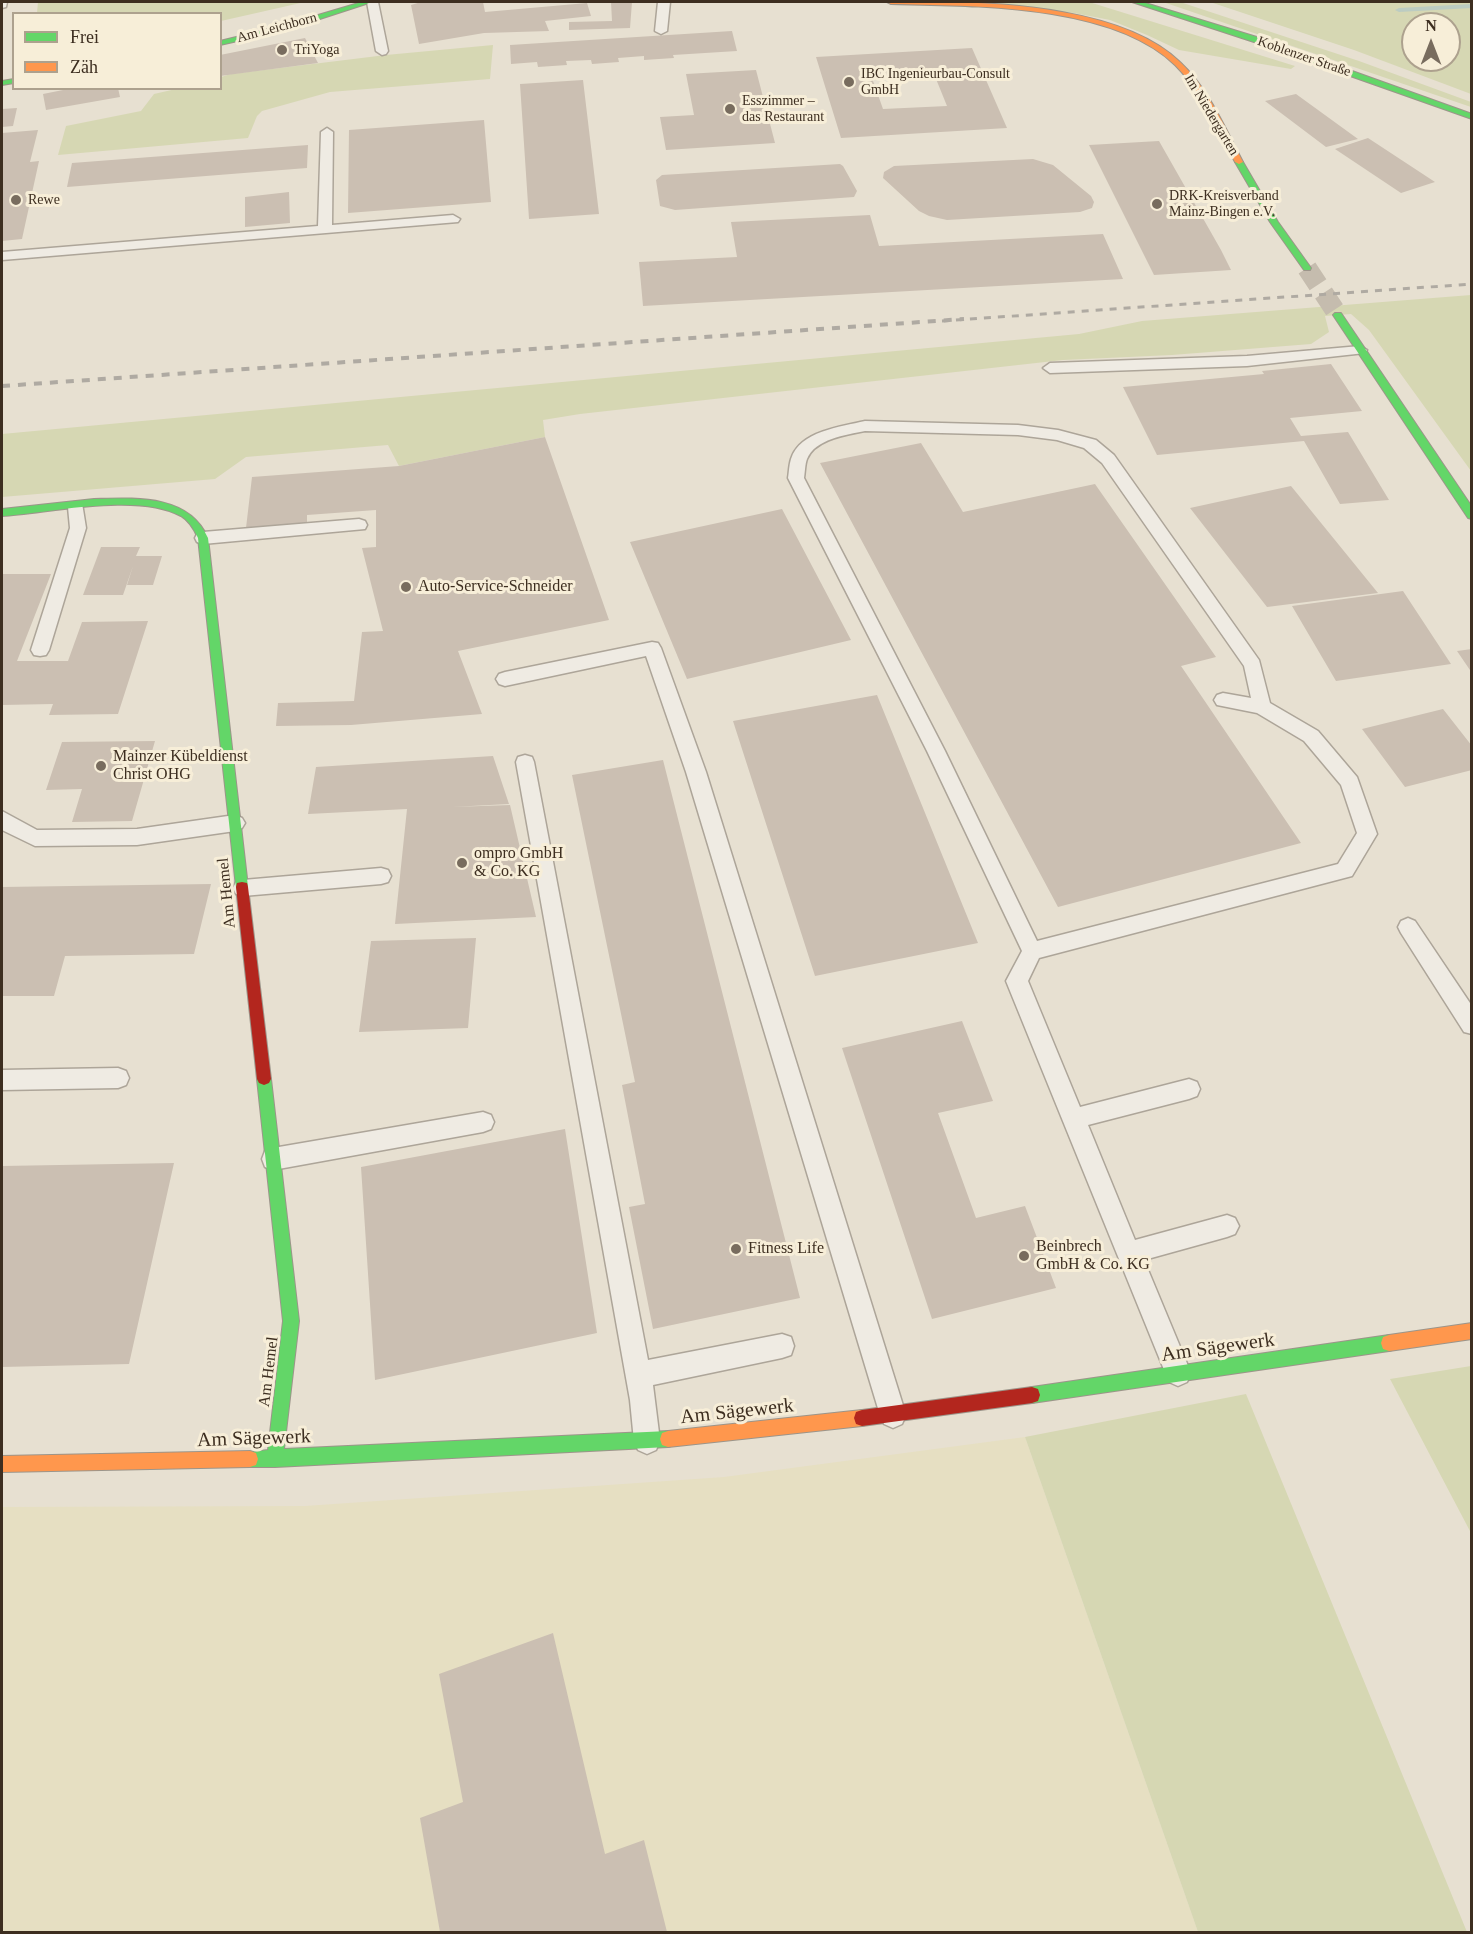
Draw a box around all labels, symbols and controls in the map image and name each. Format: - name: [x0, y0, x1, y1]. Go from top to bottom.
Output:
- street label: Am Leichborn: [235, 9, 319, 47]
- legend: [12, 12, 222, 90]
- north arrow: [1401, 12, 1461, 72]
- text: N: [1425, 17, 1437, 34]
- text: Frei: [70, 27, 99, 47]
- street label: Koblenzer Straße: [1255, 33, 1353, 81]
- place label: TriYoga: [294, 42, 340, 58]
- marker: TriYoga: [275, 43, 289, 57]
- text: Zäh: [70, 57, 98, 77]
- place label: IBC Ingenieurbau-Consult GmbH: [861, 66, 1010, 98]
- street label: Im Niedergarten: [1180, 71, 1242, 159]
- marker: IBC Ingenieurbau-Consult GmbH: [842, 75, 856, 89]
- place label: Esszimmer – das Restaurant: [742, 93, 824, 125]
- marker: Esszimmer – das Restaurant: [723, 102, 737, 116]
- place label: DRK-Kreisverband Mainz-Bingen e.V.: [1169, 188, 1279, 220]
- place label: Rewe: [28, 192, 60, 208]
- marker: Rewe: [9, 193, 23, 207]
- marker: DRK-Kreisverband Mainz-Bingen e.V.: [1150, 197, 1164, 211]
- place label: Auto-Service-Schneider: [418, 577, 573, 597]
- marker: Auto-Service-Schneider: [399, 580, 413, 594]
- place label: Mainzer Kübeldienst Christ OHG: [113, 747, 248, 785]
- marker: Mainzer Kübeldienst Christ OHG: [94, 759, 108, 773]
- place label: ompro GmbH & Co. KG: [474, 844, 563, 882]
- marker: ompro GmbH & Co. KG: [455, 856, 469, 870]
- street label: Am Hemel: [214, 857, 240, 929]
- place label: Beinbrech GmbH & Co. KG: [1036, 1237, 1150, 1275]
- place label: Fitness Life: [748, 1239, 824, 1259]
- marker: Fitness Life: [729, 1242, 743, 1256]
- marker: Beinbrech GmbH & Co. KG: [1017, 1249, 1031, 1263]
- street label: Am Sägewerk: [1160, 1328, 1276, 1368]
- street label: Am Hemel: [255, 1336, 283, 1408]
- street label: Am Sägewerk: [679, 1394, 795, 1430]
- street label: Am Sägewerk: [197, 1425, 311, 1453]

